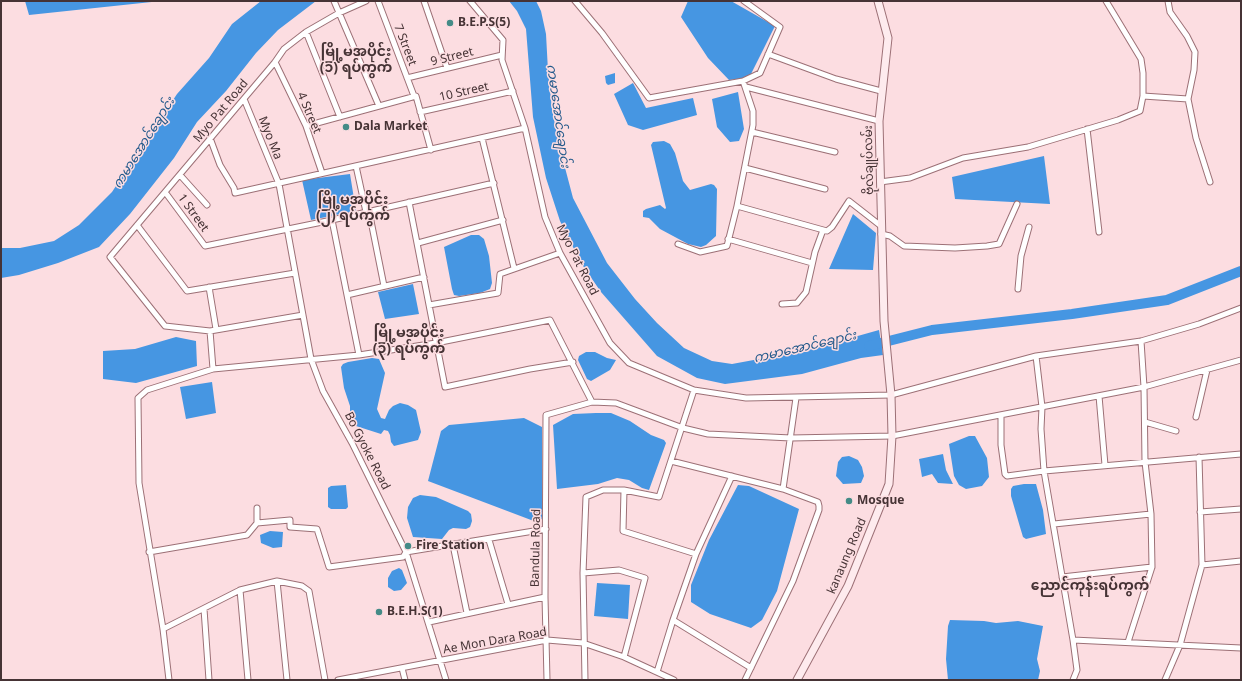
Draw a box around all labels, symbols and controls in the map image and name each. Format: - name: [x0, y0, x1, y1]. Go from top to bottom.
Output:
- place label: B.E.P.S(5): [458, 16, 510, 30]
- marker: B.E.P.S(5): [445, 18, 455, 28]
- street label: 7 Street: [390, 22, 420, 68]
- district label: မြို့မအပိုင်း (၁) ရပ်ကွက်: [320, 44, 392, 76]
- street label: 9 Street: [429, 45, 475, 69]
- water label: ကမာအောင်ချောင်း: [543, 63, 573, 169]
- street label: Myo Pat Road: [191, 77, 251, 145]
- street label: 10 Street: [438, 79, 490, 105]
- street label: 4 Street: [294, 90, 324, 136]
- water label: ကမာအောင်ချောင်း: [110, 95, 178, 191]
- street label: Myo Ma: [255, 114, 285, 162]
- place label: Dala Market: [354, 120, 428, 134]
- marker: Dala Market: [341, 122, 351, 132]
- street label: ဗိုလ်ချုပ်လမ်း: [861, 125, 877, 195]
- street label: 1 Street: [174, 191, 212, 235]
- district label: မြို့မအပိုင်း (၂) ရပ်ကွက်: [316, 192, 390, 224]
- street label: Myo Pat Road: [553, 222, 601, 298]
- district label: မြို့မအပိုင်း (၃) ရပ်ကွက်: [373, 325, 445, 358]
- water label: ကမာအောင်ချောင်း: [752, 328, 858, 366]
- street label: Bo Gyoke Road: [341, 410, 393, 492]
- place label: Mosque: [857, 494, 904, 508]
- marker: Mosque: [844, 496, 854, 506]
- street label: Bandula Road: [528, 509, 544, 587]
- street label: kanaung Road: [824, 516, 870, 596]
- place label: Fire Station: [416, 539, 485, 553]
- marker: Fire Station: [403, 541, 413, 551]
- district label: ညောင်ကုန်းရပ်ကွက်: [1031, 578, 1149, 594]
- place label: B.E.H.S(1): [387, 605, 442, 619]
- marker: B.E.H.S(1): [374, 607, 384, 617]
- street label: Ae Mon Dara Road: [442, 625, 548, 657]

